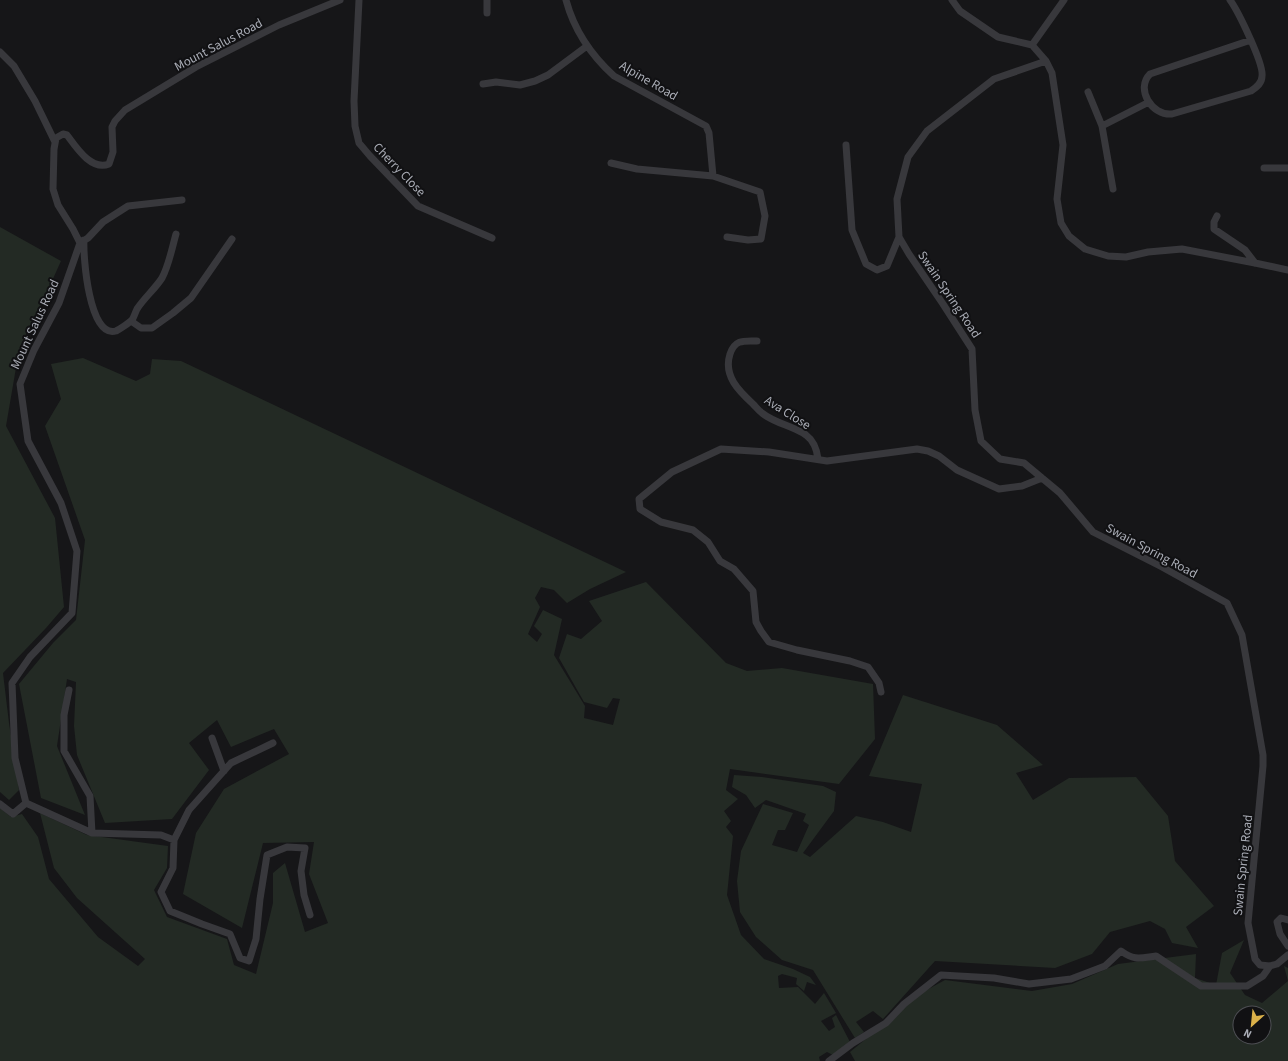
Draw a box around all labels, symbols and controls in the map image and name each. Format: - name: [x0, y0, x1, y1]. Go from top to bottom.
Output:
- street label: Mount Salus Road: [171, 14, 266, 76]
- street label: Alpine Road: [616, 57, 681, 105]
- street label: Cherry Close: [369, 139, 430, 201]
- street label: Swain Spring Road: [913, 247, 985, 342]
- street label: Mount Salus Road: [6, 276, 64, 372]
- street label: Ava Close: [761, 392, 814, 434]
- street label: Swain Spring Road: [1102, 519, 1201, 583]
- street label: Swain Spring Road: [1229, 814, 1257, 917]
- north arrow: [1232, 1005, 1272, 1045]
- text: N: [1241, 1025, 1254, 1042]

